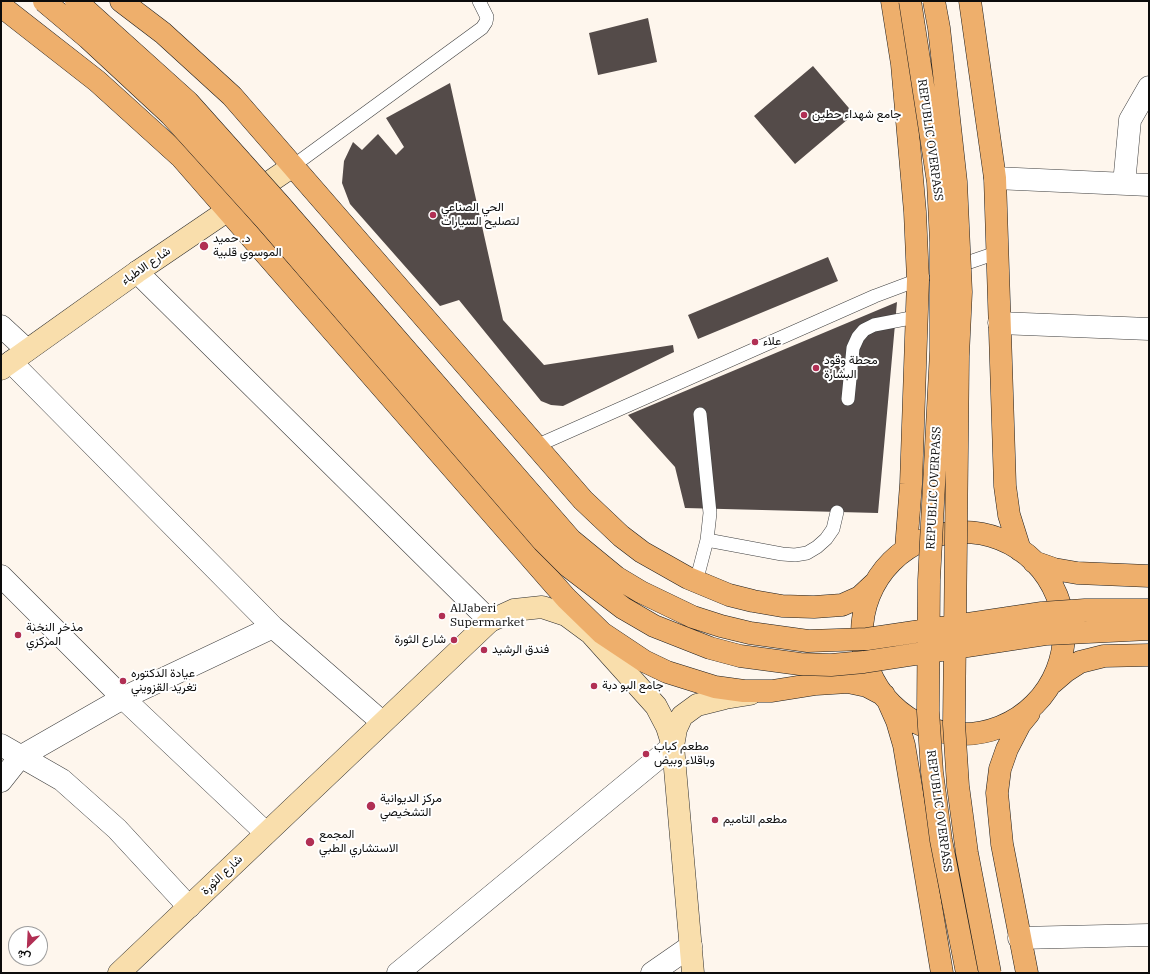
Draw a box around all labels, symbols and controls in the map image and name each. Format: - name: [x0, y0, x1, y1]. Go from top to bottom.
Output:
- street label: REPUBLIC OVERPASS: [914, 78, 946, 202]
- place label: جامع شهداء حطين: [812, 108, 901, 122]
- marker: جامع شهداء حطين: [799, 110, 809, 120]
- place label: الحي الصناعي لتصليح السيارات: [441, 201, 519, 229]
- marker: الحي الصناعي لتصليح السيارات: [428, 210, 438, 220]
- place label: د. حميد الموسوي قلبية: [213, 232, 282, 260]
- marker: د. حميد الموسوي قلبية: [198, 240, 210, 252]
- street label: شارع الاطباء: [119, 244, 173, 288]
- place label: علاء: [763, 335, 781, 349]
- marker: علاء: [750, 337, 760, 347]
- place label: محطة وقود البشارة: [824, 354, 878, 382]
- marker: محطة وقود البشارة: [811, 363, 821, 373]
- street label: REPUBLIC OVERPASS: [924, 426, 944, 550]
- place label: AlJaberi Supermarket: [450, 602, 525, 630]
- marker: AlJaberi Supermarket: [437, 611, 447, 621]
- place label: مذخر النخبة المركزي: [26, 621, 83, 649]
- marker: مذخر النخبة المركزي: [13, 630, 23, 640]
- place label: شارع الثورة: [394, 633, 446, 647]
- marker: شارع الثورة: [449, 635, 459, 645]
- place label: فندق الرشيد: [492, 643, 549, 657]
- marker: فندق الرشيد: [479, 645, 489, 655]
- place label: عيادة الدكتوره تغريد القزويني: [131, 667, 197, 695]
- marker: عيادة الدكتوره تغريد القزويني: [118, 676, 128, 686]
- place label: جامع البو دبة: [602, 679, 664, 693]
- marker: جامع البو دبة: [589, 681, 599, 691]
- place label: مطعم كباب وباقلاء وبيض: [654, 740, 715, 768]
- marker: مطعم كباب وباقلاء وبيض: [641, 749, 651, 759]
- street label: REPUBLIC OVERPASS: [923, 749, 955, 873]
- place label: مركز الديوانية التشخيصي: [380, 792, 442, 820]
- marker: مركز الديوانية التشخيصي: [365, 800, 377, 812]
- place label: مطعم التاميم: [723, 813, 787, 827]
- marker: مطعم التاميم: [710, 815, 720, 825]
- place label: المجمع الاستشاري الطبي: [319, 828, 398, 856]
- marker: المجمع الاستشاري الطبي: [304, 836, 316, 848]
- street label: شارع الثورة: [198, 852, 246, 898]
- north arrow: [8, 926, 48, 966]
- text: ش: [15, 947, 32, 965]

